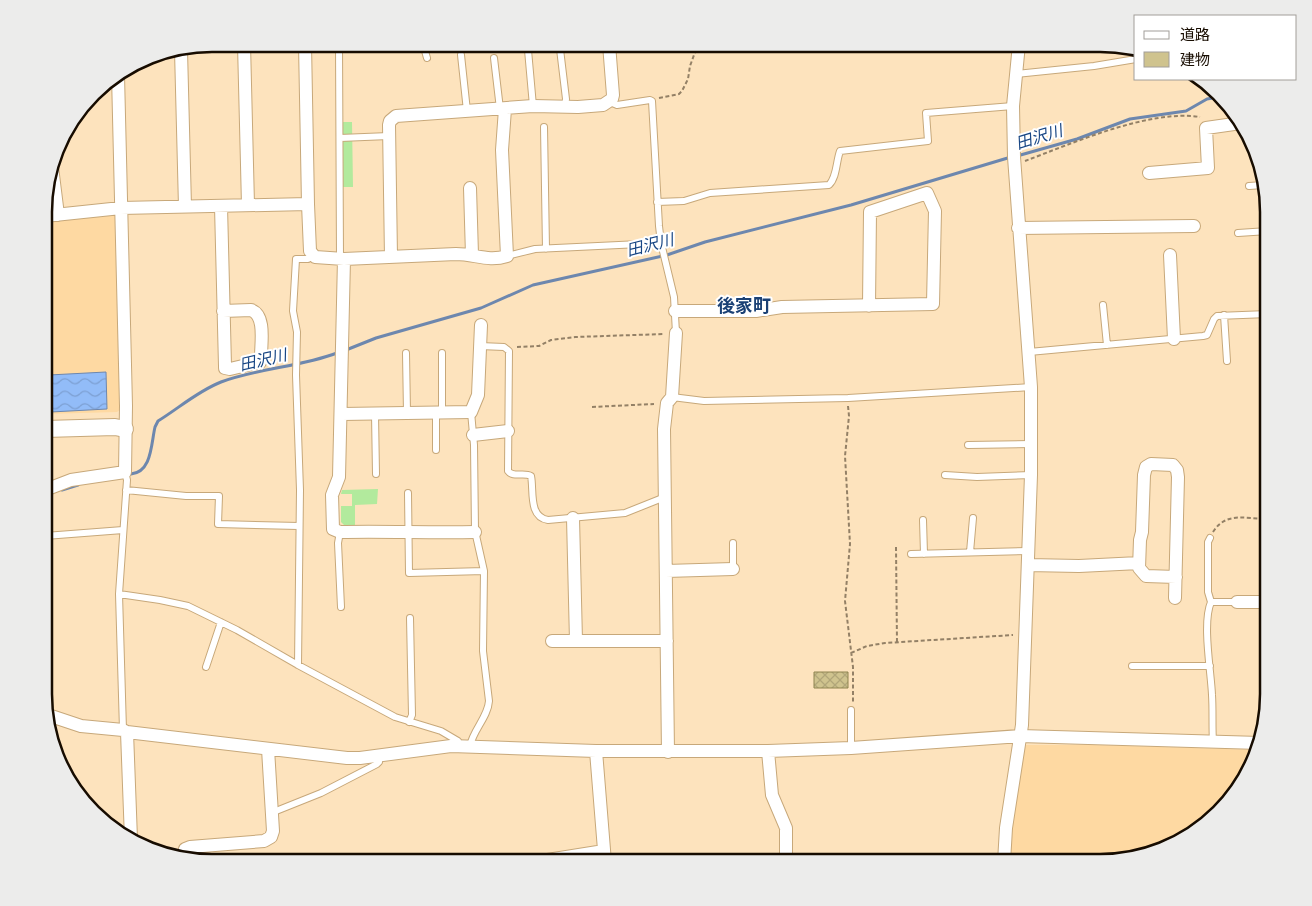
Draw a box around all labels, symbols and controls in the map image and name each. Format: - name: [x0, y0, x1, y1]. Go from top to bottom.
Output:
- legend: [1134, 15, 1297, 80]
- text: 道路: [1180, 26, 1210, 44]
- text: 建物: [1180, 51, 1210, 69]
- water label: 田沢川: [1013, 120, 1067, 153]
- water label: 田沢川: [624, 229, 678, 260]
- district label: 後家町: [717, 295, 771, 316]
- water label: 田沢川: [237, 345, 290, 375]

